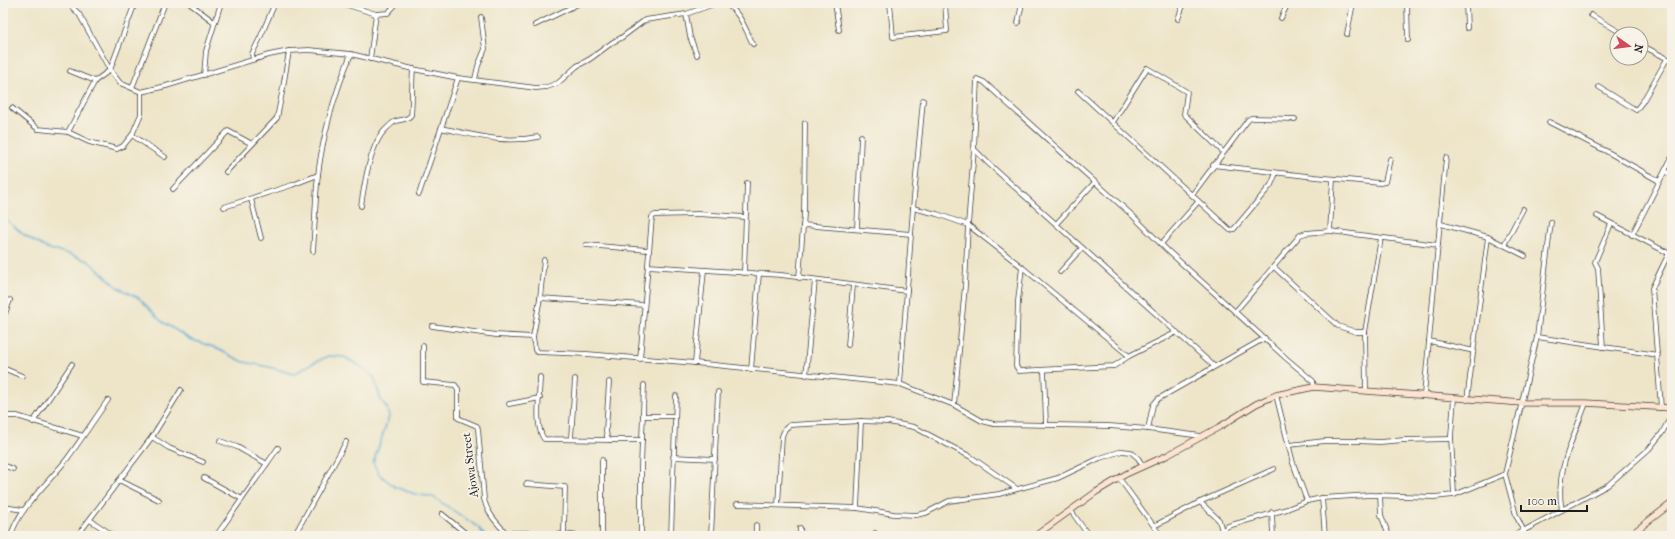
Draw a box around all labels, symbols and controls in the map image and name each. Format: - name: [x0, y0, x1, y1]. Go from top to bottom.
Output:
- north arrow: [1609, 26, 1649, 66]
- text: N: [1631, 43, 1646, 55]
- street label: Ajowa Street: [459, 431, 481, 499]
- scale bar: [1521, 487, 1587, 513]
- text: 100 m: [1527, 494, 1557, 508]

